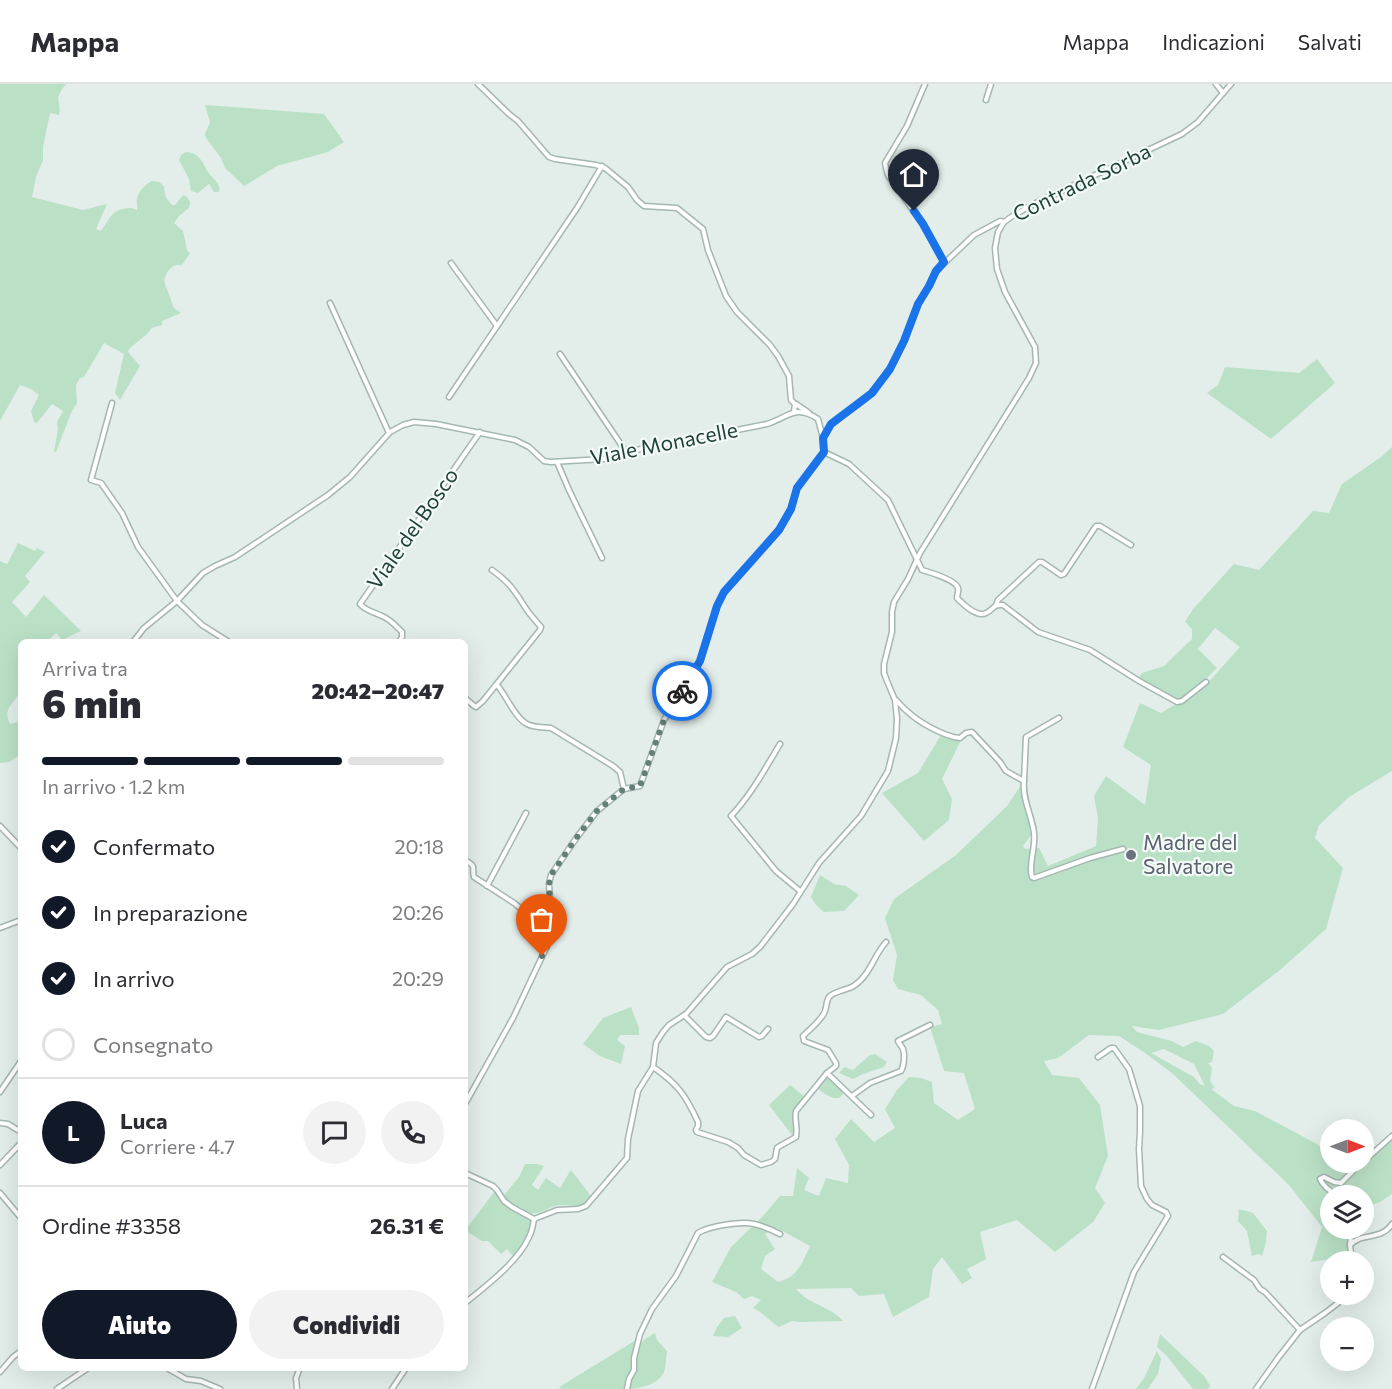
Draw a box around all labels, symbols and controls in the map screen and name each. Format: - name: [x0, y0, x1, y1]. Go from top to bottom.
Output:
- text: Mappa: [30, 24, 119, 58]
- text: Mappa: [1062, 29, 1129, 54]
- text: Indicazioni: [1162, 29, 1265, 54]
- text: Salvati: [1298, 29, 1362, 54]
- street label: Contrada Sorba: [1008, 137, 1154, 226]
- pin: [888, 149, 939, 211]
- icon: home: [897, 158, 930, 191]
- street label: Viale Monacelle: [588, 416, 740, 469]
- street label: Viale del Bosco: [361, 463, 463, 594]
- text: Arriva tra: [42, 656, 128, 680]
- courier: [652, 661, 712, 721]
- icon: bike: [666, 675, 699, 708]
- text: 20:42–20:47: [311, 677, 444, 704]
- text: 6 min: [42, 678, 142, 726]
- text: In arrivo · 1.2 km: [42, 774, 185, 798]
- place label: Madre del Salvatore: [1143, 829, 1238, 878]
- icon: check: [42, 830, 75, 863]
- text: Confermato: [93, 833, 215, 860]
- text: 20:18: [395, 834, 444, 858]
- marker: Madre del Salvatore: [1124, 848, 1138, 862]
- pin: [516, 894, 567, 956]
- icon: check: [42, 896, 75, 929]
- text: In preparazione: [93, 899, 248, 926]
- text: 20:26: [392, 900, 444, 924]
- icon: bag: [525, 903, 558, 936]
- icon: check: [42, 962, 75, 995]
- text: In arrivo: [93, 965, 175, 992]
- text: 20:29: [392, 966, 444, 990]
- text: Consegnato: [93, 1031, 213, 1058]
- button: chat: [303, 1101, 366, 1164]
- button: phone: [381, 1101, 444, 1164]
- text: Luca: [120, 1107, 168, 1134]
- text: L: [67, 1119, 80, 1146]
- north arrow: [1320, 1119, 1374, 1173]
- map controls: [1320, 1119, 1374, 1371]
- text: Corriere · 4.7: [120, 1134, 235, 1158]
- button: layers: [1320, 1185, 1374, 1239]
- text: Ordine #3358: [42, 1212, 181, 1239]
- text: 26.31 €: [370, 1212, 444, 1239]
- button: +: [1320, 1251, 1374, 1305]
- button: Aiuto: [42, 1290, 237, 1359]
- button: Condividi: [249, 1290, 444, 1359]
- button: −: [1320, 1317, 1374, 1371]

